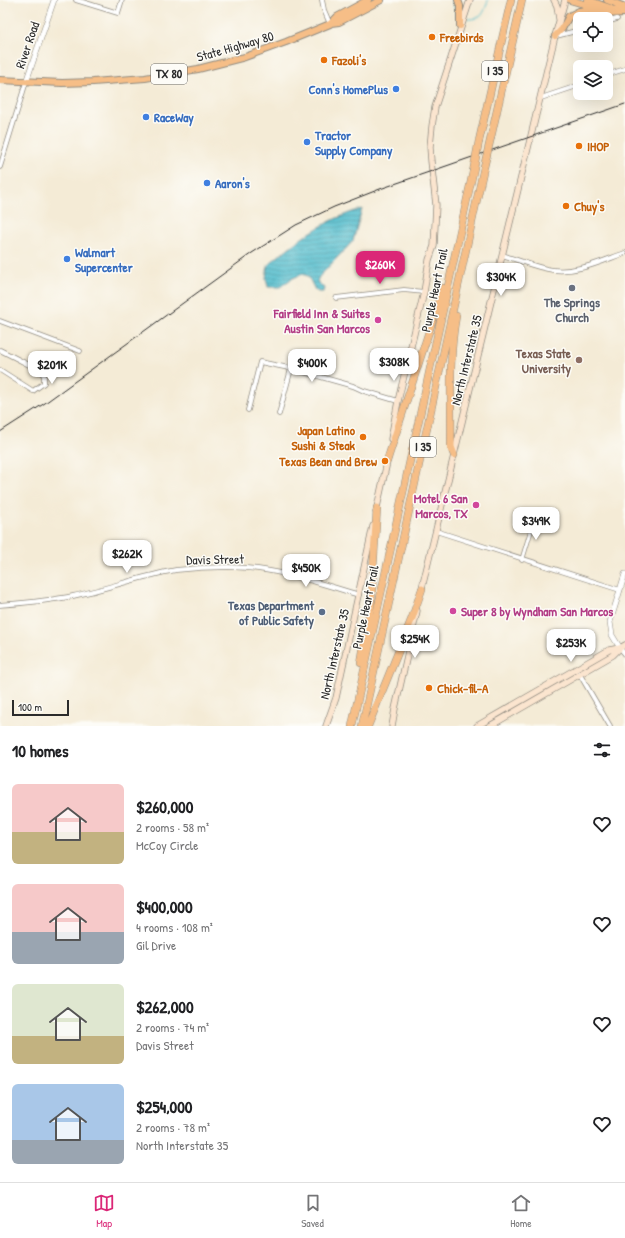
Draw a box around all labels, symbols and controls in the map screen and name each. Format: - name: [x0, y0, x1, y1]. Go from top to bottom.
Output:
- map controls: [573, 12, 613, 100]
- button: locate: [573, 12, 613, 52]
- street label: River Road: [11, 19, 43, 71]
- street label: State Highway 80: [194, 26, 276, 66]
- place label: Freebirds: [439, 28, 484, 46]
- marker: Freebirds: [427, 32, 437, 42]
- place label: Fazoli's: [331, 51, 366, 69]
- marker: Fazoli's: [319, 55, 329, 65]
- button: layers: [573, 60, 613, 100]
- road number: I 35: [482, 61, 508, 81]
- road number: TX 80: [151, 64, 187, 84]
- place label: Conn's HomePlus: [309, 80, 388, 98]
- marker: Conn's HomePlus: [391, 84, 401, 94]
- place label: RaceWay: [154, 108, 194, 127]
- marker: RaceWay: [141, 112, 151, 122]
- place label: Tractor Supply Company: [314, 126, 393, 160]
- marker: Tractor Supply Company: [302, 137, 312, 147]
- place label: IHOP: [587, 137, 610, 155]
- marker: IHOP: [574, 141, 584, 151]
- place label: Aaron's: [215, 174, 250, 192]
- marker: Aaron's: [202, 178, 212, 188]
- place label: Chuy's: [574, 197, 604, 216]
- marker: Chuy's: [561, 201, 571, 211]
- place label: Walmart Supercenter: [75, 243, 134, 277]
- street label: Purple Heart Trail: [416, 246, 452, 333]
- pin: $260K: [352, 251, 408, 285]
- marker: Walmart Supercenter: [62, 254, 72, 264]
- text: $260K: [365, 255, 395, 273]
- pin: $304K: [473, 263, 529, 297]
- text: $304K: [486, 267, 516, 285]
- marker: The Springs Church: [567, 283, 577, 293]
- place label: The Springs Church: [543, 293, 600, 326]
- place label: Fairfield Inn & Suites Austin San Marcos: [273, 304, 370, 337]
- street label: North Interstate 35: [446, 313, 486, 407]
- marker: Fairfield Inn & Suites Austin San Marcos: [373, 315, 383, 325]
- place label: Texas State University: [515, 344, 572, 378]
- pin: $308K: [366, 348, 422, 382]
- pin: $400K: [284, 349, 340, 383]
- pin: $201K: [24, 351, 80, 385]
- text: $308K: [379, 352, 409, 370]
- text: $400K: [297, 353, 327, 371]
- text: $201K: [37, 355, 67, 373]
- marker: Texas State University: [574, 355, 584, 365]
- place label: Japan Latino Sushi & Steak: [291, 421, 356, 454]
- marker: Japan Latino Sushi & Steak: [358, 432, 368, 442]
- road number: I 35: [410, 437, 436, 457]
- place label: Texas Bean and Brew: [278, 452, 377, 470]
- marker: Texas Bean and Brew: [380, 456, 390, 466]
- place label: Motel 6 San Marcos, TX: [414, 489, 468, 522]
- marker: Motel 6 San Marcos, TX: [471, 500, 481, 510]
- pin: $349K: [508, 507, 564, 541]
- text: $349K: [522, 511, 550, 529]
- pin: $262K: [99, 540, 155, 574]
- text: $262K: [112, 544, 142, 562]
- street label: Davis Street: [186, 549, 244, 569]
- pin: $450K: [278, 554, 334, 588]
- text: $450K: [291, 558, 321, 576]
- street label: Purple Heart Trail: [347, 563, 383, 650]
- place label: Texas Department of Public Safety: [227, 596, 315, 630]
- place label: Super 8 by Wyndham San Marcos: [461, 602, 613, 621]
- marker: Super 8 by Wyndham San Marcos: [448, 606, 458, 616]
- street label: North Interstate 35: [315, 607, 353, 701]
- marker: Texas Department of Public Safety: [317, 607, 327, 617]
- pin: $254K: [387, 625, 443, 659]
- text: $254K: [400, 629, 430, 647]
- pin: $253K: [543, 629, 599, 663]
- text: $253K: [556, 633, 586, 651]
- place label: Chick-fil-A: [437, 679, 489, 697]
- marker: Chick-fil-A: [424, 683, 434, 693]
- scale bar: [12, 698, 69, 717]
- text: 100 m: [18, 700, 42, 714]
- text: 10 homes: [12, 739, 69, 762]
- icon: filters: [591, 739, 613, 761]
- text: $260,000: [136, 795, 193, 818]
- icon: home: [44, 800, 92, 848]
- icon: heart: [591, 813, 613, 835]
- text: 2 rooms · 58 m²: [136, 818, 209, 836]
- text: McCoy Circle: [136, 836, 198, 854]
- text: $400,000: [136, 895, 193, 918]
- icon: home: [44, 900, 92, 948]
- icon: heart: [591, 913, 613, 935]
- text: 4 rooms · 108 m²: [136, 918, 213, 936]
- text: Gil Drive: [136, 936, 176, 954]
- text: $262,000: [136, 995, 194, 1018]
- icon: home: [44, 1000, 92, 1048]
- icon: heart: [591, 1013, 613, 1035]
- text: 2 rooms · 74 m²: [136, 1018, 209, 1036]
- text: Davis Street: [136, 1036, 194, 1054]
- text: $254,000: [136, 1095, 192, 1118]
- icon: home: [44, 1100, 92, 1148]
- icon: heart: [591, 1113, 613, 1135]
- text: 2 rooms · 78 m²: [136, 1118, 210, 1136]
- text: North Interstate 35: [136, 1136, 228, 1154]
- tab: Map: [93, 1192, 115, 1230]
- tab: Saved: [301, 1192, 324, 1230]
- tab: Home: [510, 1192, 532, 1230]

